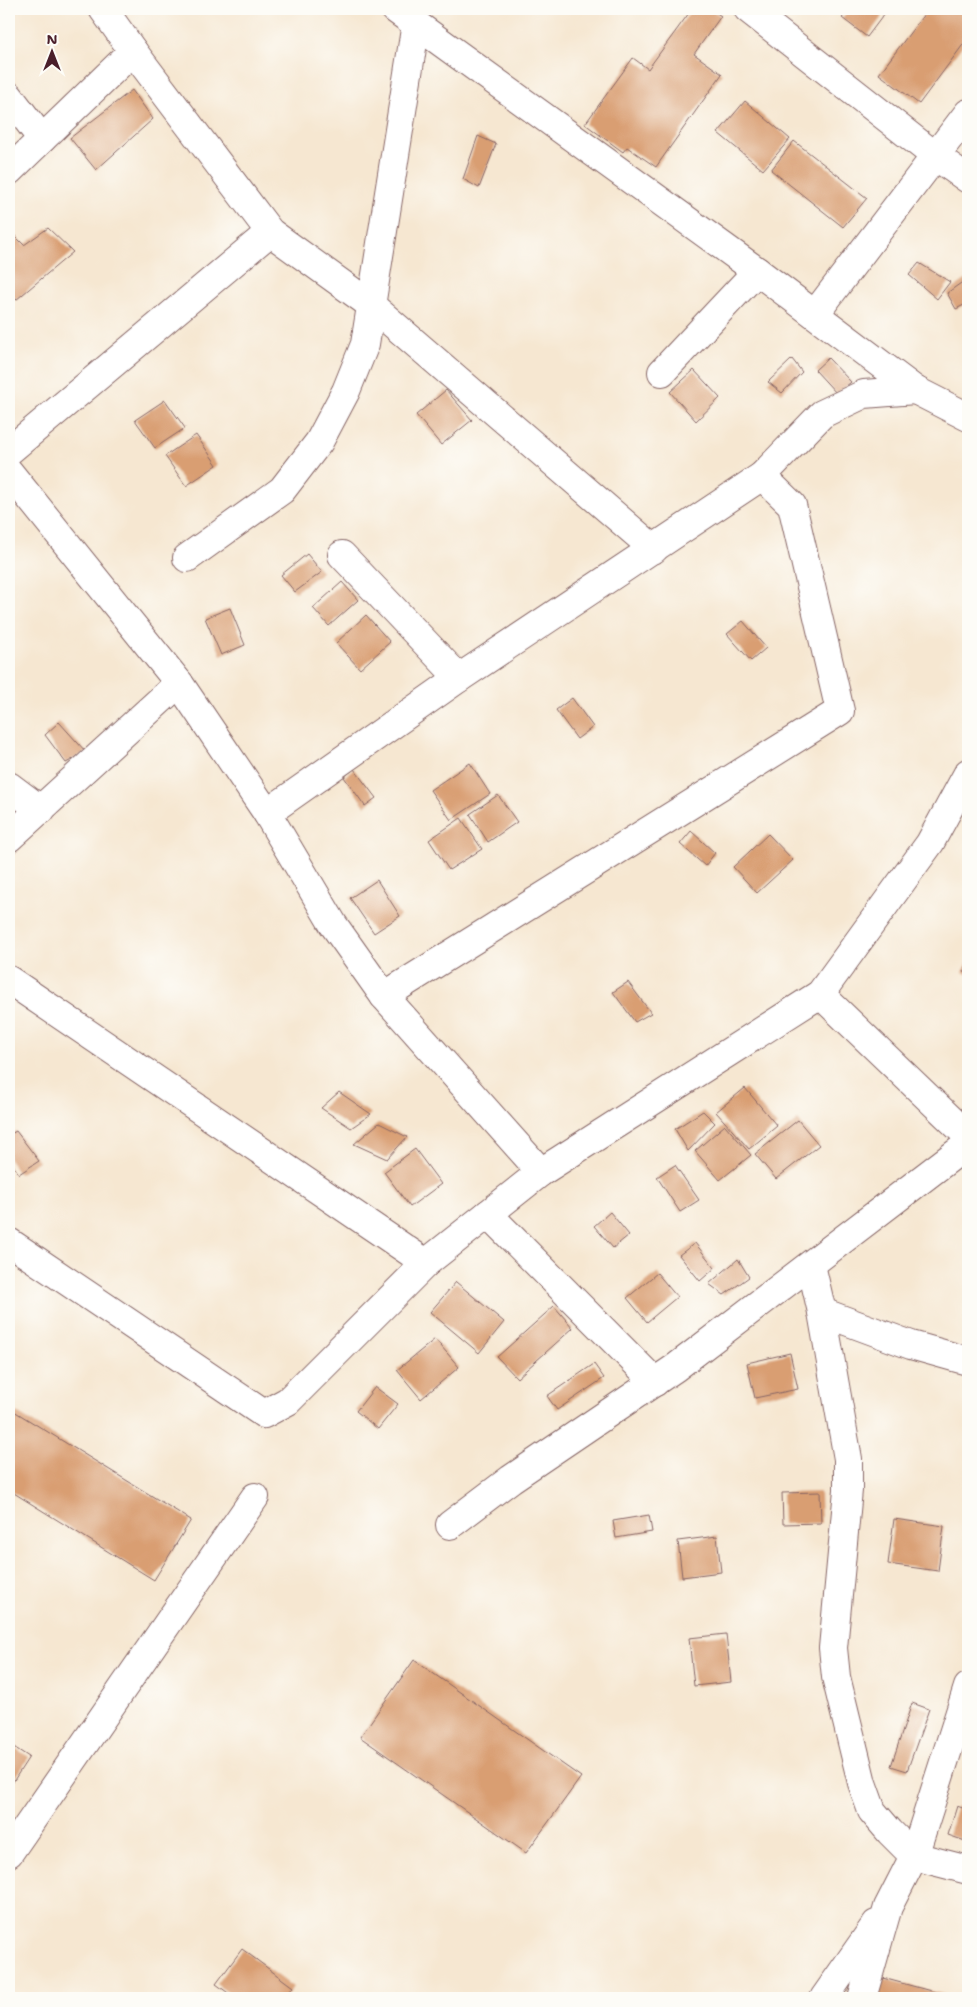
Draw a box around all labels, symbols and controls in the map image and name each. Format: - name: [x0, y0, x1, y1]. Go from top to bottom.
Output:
- north arrow: [28, 28, 78, 78]
- text: N: [46, 30, 58, 48]

